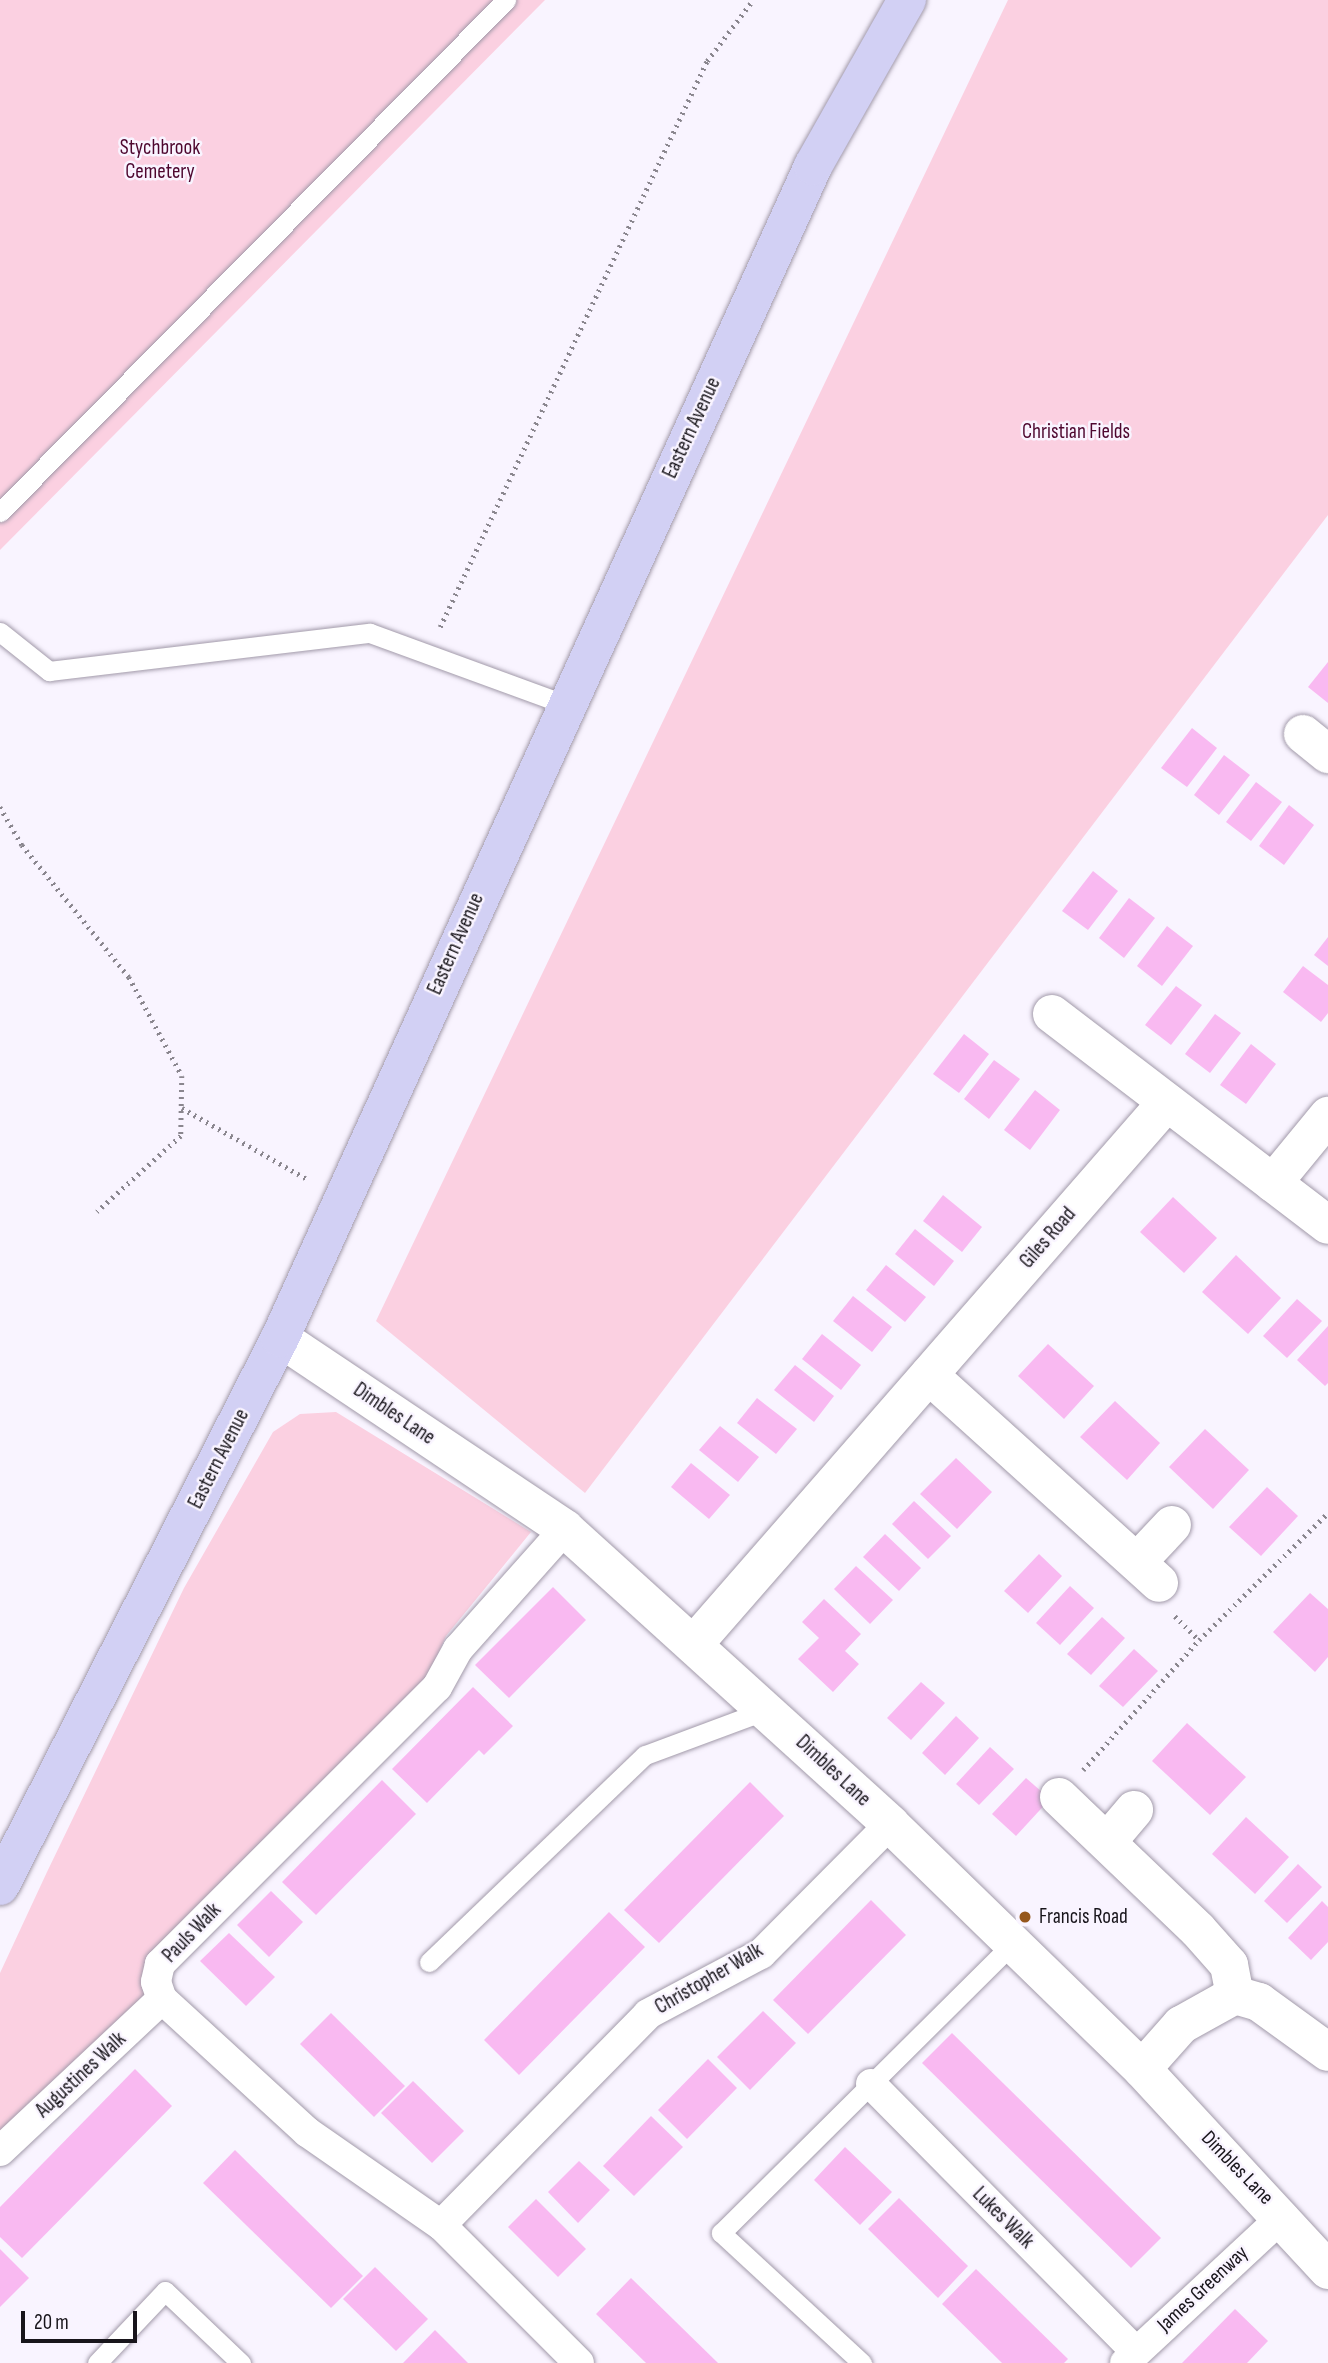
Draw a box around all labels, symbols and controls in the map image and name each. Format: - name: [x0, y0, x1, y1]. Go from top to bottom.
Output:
- park label: Stychbrook Cemetery: [120, 135, 200, 185]
- street label: Eastern Avenue: [658, 374, 726, 482]
- park label: Christian Fields: [1022, 419, 1130, 445]
- street label: Eastern Avenue: [422, 889, 490, 999]
- street label: Giles Road: [1015, 1202, 1081, 1274]
- street label: Dimbles Lane: [348, 1378, 440, 1450]
- street label: Eastern Avenue: [183, 1405, 255, 1513]
- street label: Dimbles Lane: [790, 1730, 876, 1812]
- street label: Pauls Walk: [157, 1898, 227, 1968]
- place label: Francis Road: [1039, 1904, 1128, 1930]
- marker: Francis Road: [1017, 1909, 1033, 1925]
- street label: Christopher Walk: [651, 1938, 767, 2020]
- street label: Augustines Walk: [31, 2027, 131, 2123]
- street label: Dimbles Lane: [1196, 2126, 1278, 2210]
- street label: Lukes Walk: [967, 2182, 1039, 2254]
- street label: James Greenway: [1152, 2241, 1254, 2337]
- scale bar: [24, 2296, 140, 2340]
- text: 20 m: [34, 2310, 69, 2335]

